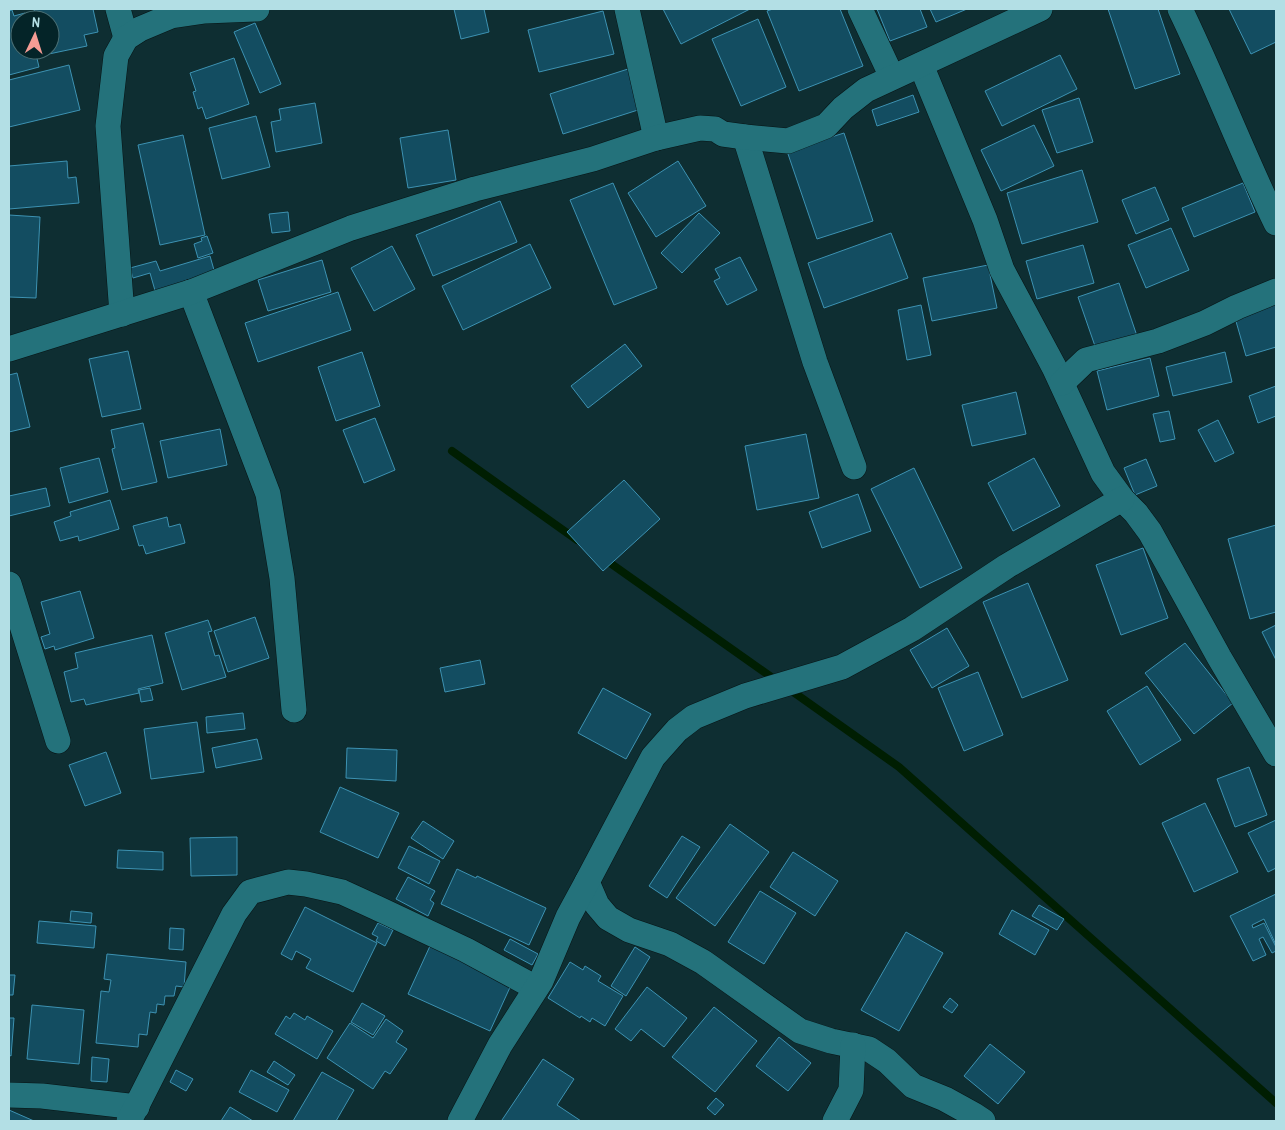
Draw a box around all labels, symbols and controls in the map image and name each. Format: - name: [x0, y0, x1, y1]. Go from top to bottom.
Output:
- north arrow: [10, 10, 60, 60]
- text: N: [31, 13, 41, 31]

